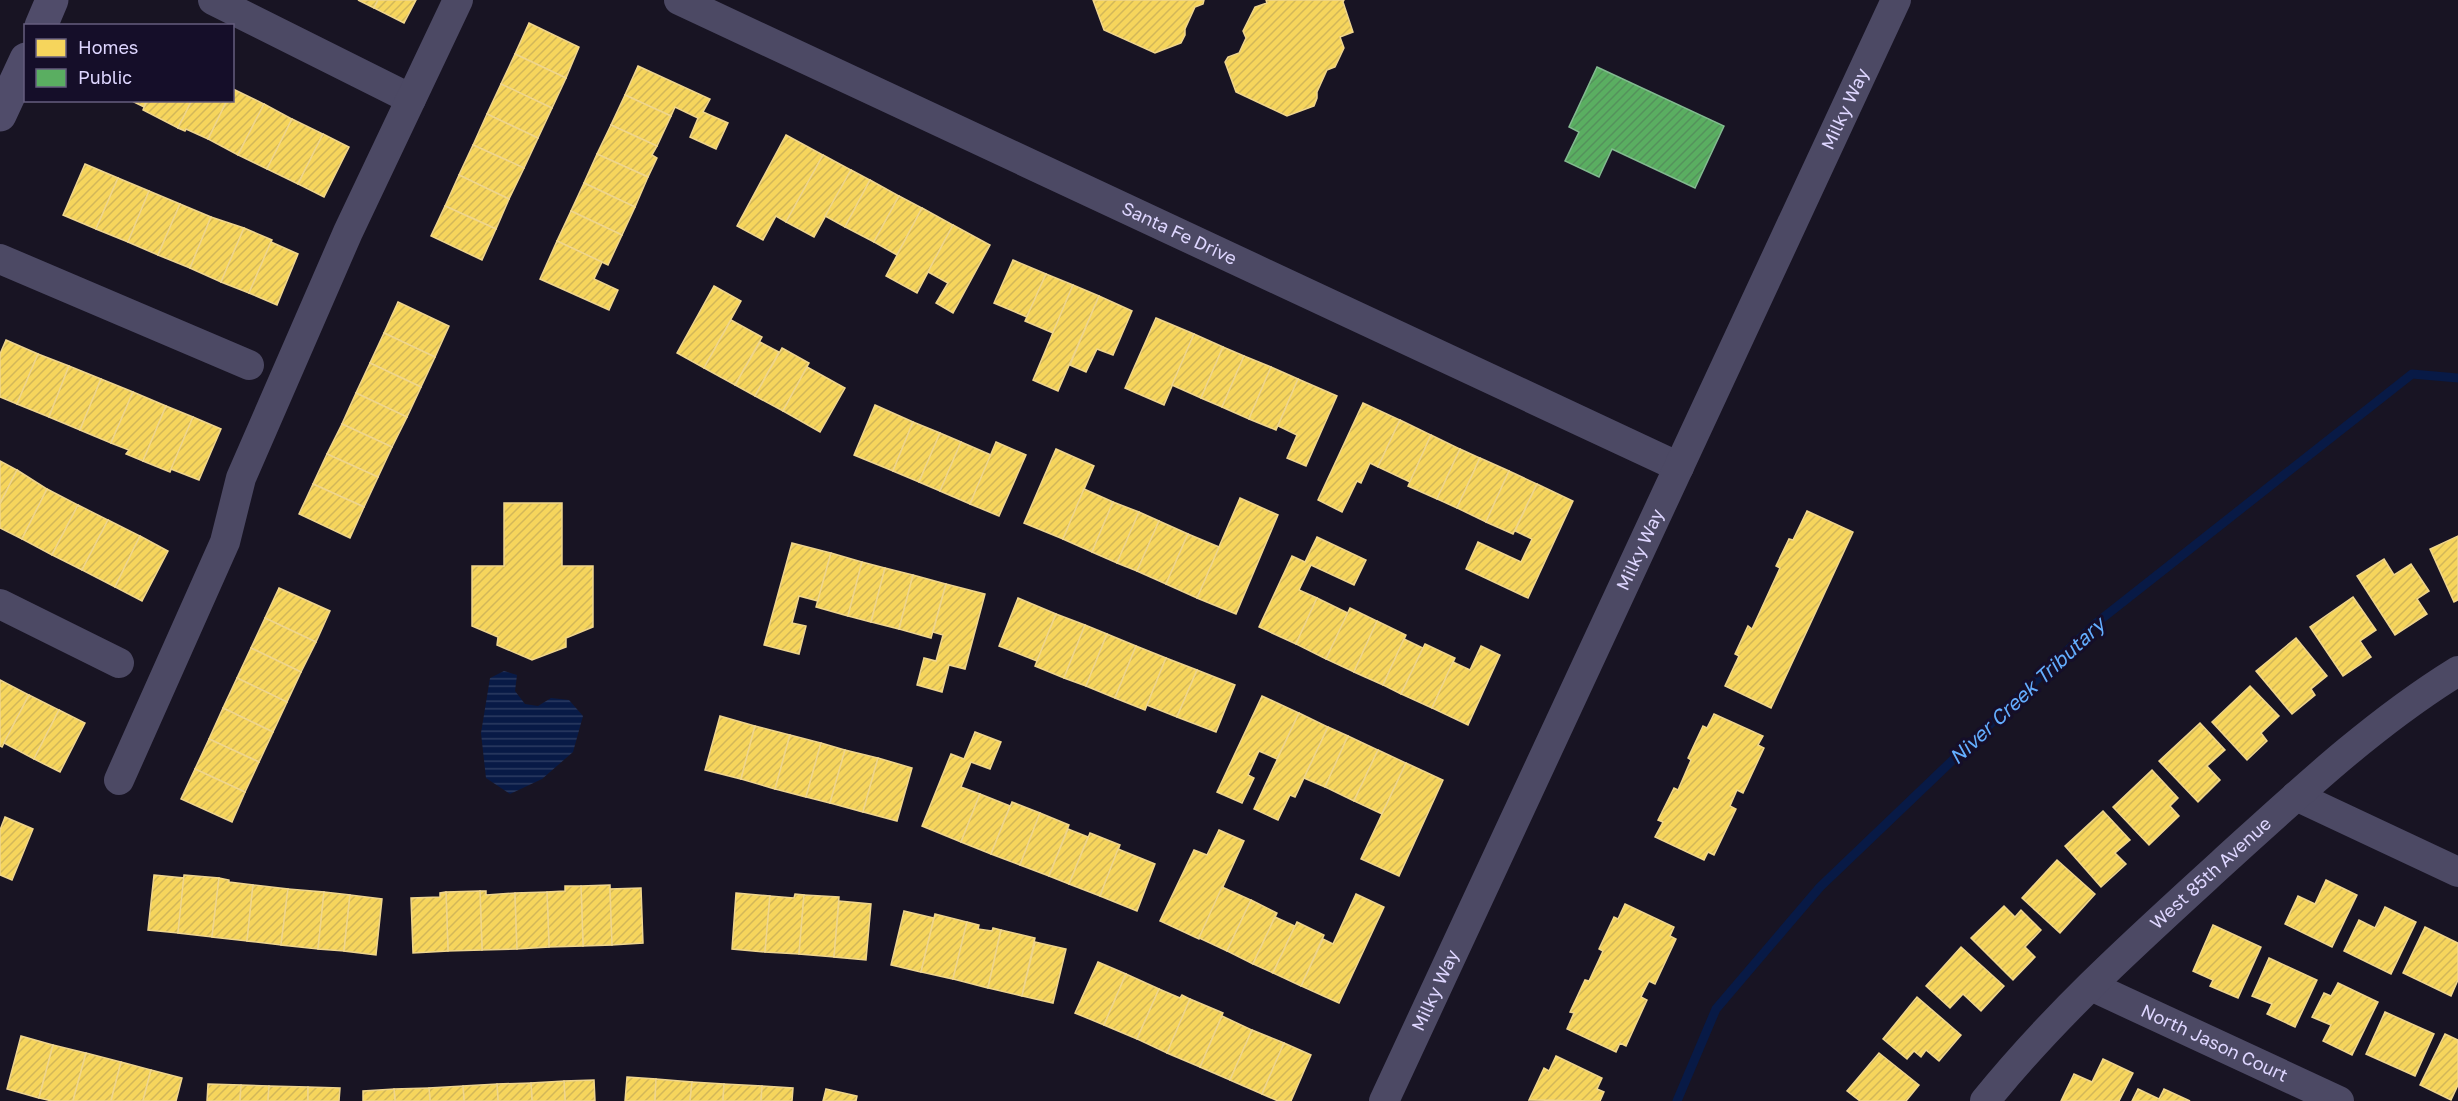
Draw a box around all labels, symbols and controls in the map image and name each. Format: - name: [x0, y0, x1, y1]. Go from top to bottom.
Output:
- legend: [24, 24, 234, 102]
- text: Homes: [78, 36, 138, 58]
- street label: Milky Way: [1816, 64, 1873, 153]
- text: Public: [78, 66, 132, 88]
- street label: Santa Fe Drive: [1118, 196, 1241, 269]
- street label: Milky Way: [1611, 505, 1668, 594]
- water label: Niver Creek Tributary: [1944, 610, 2112, 769]
- street label: West 85th Avenue: [2145, 812, 2275, 933]
- street label: Milky Way: [1406, 946, 1463, 1034]
- street label: North Jason Court: [2138, 999, 2292, 1086]

